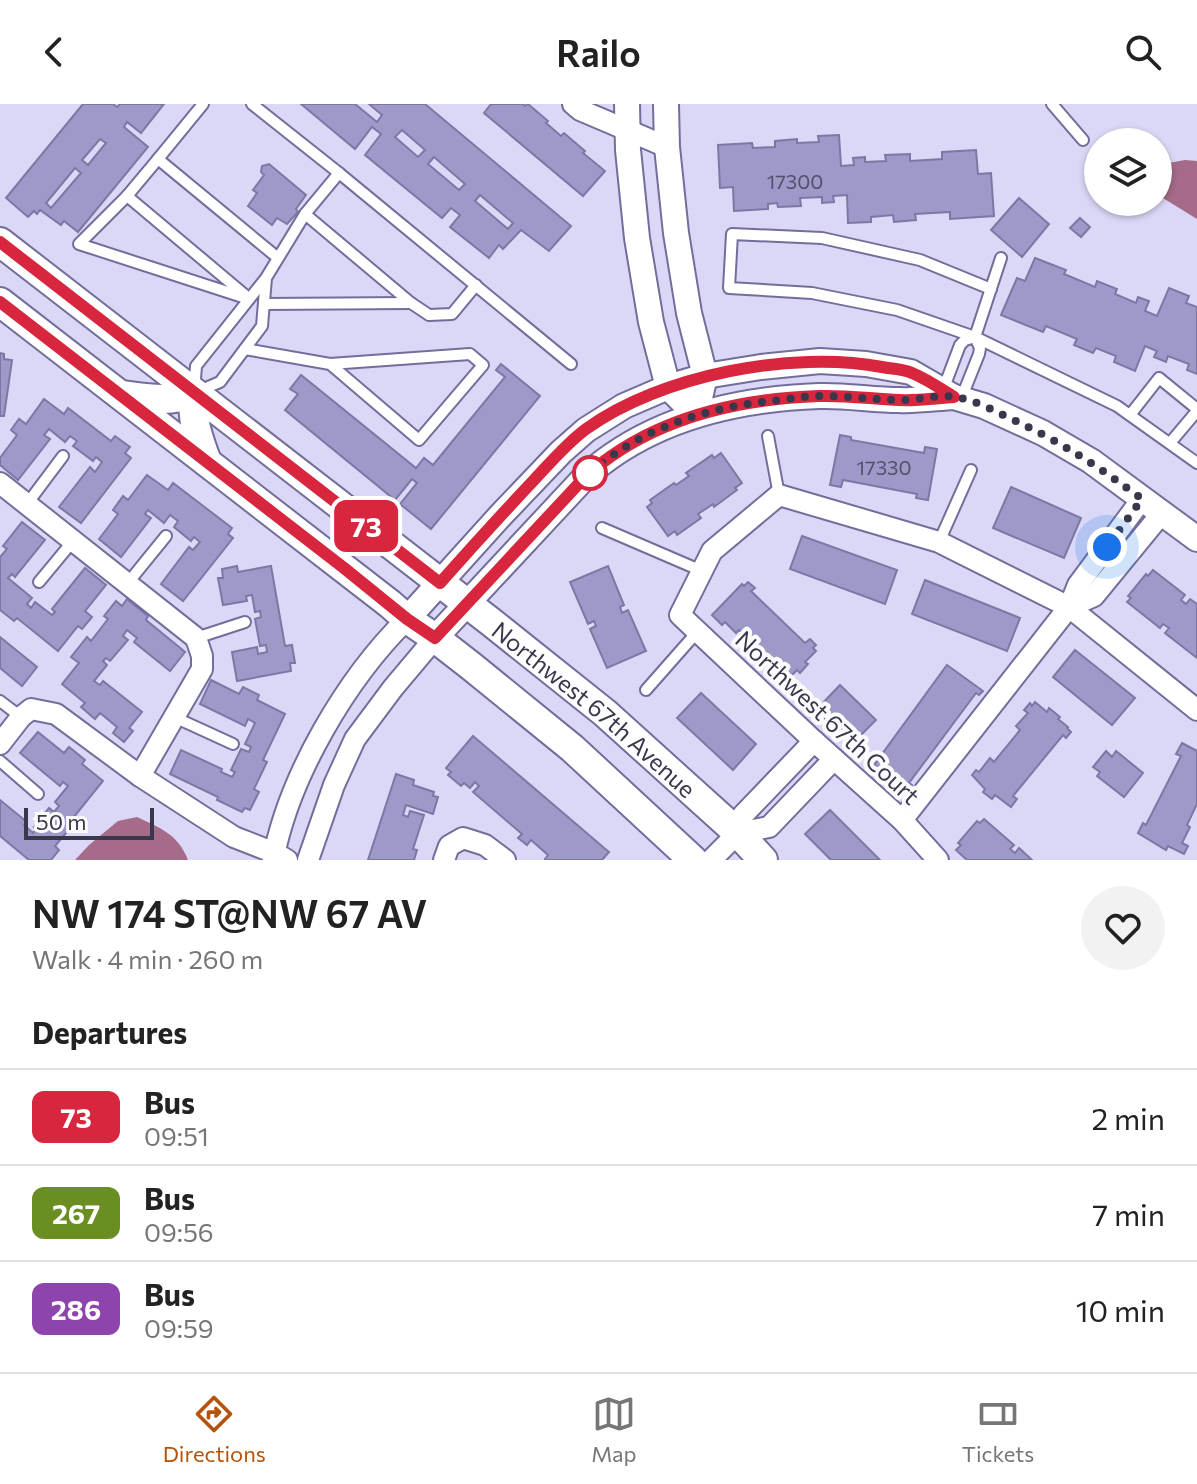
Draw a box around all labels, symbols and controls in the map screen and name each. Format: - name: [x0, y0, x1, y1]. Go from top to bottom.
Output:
- icon: back: [32, 30, 76, 74]
- text: Railo: [556, 30, 641, 74]
- icon: search: [1121, 30, 1165, 74]
- map controls: [1084, 128, 1172, 216]
- button: layers: [1084, 128, 1172, 216]
- house number: 17300: [767, 169, 823, 193]
- house number: 17330: [857, 455, 911, 479]
- unlabelled marker: [573, 456, 607, 490]
- line badge: 73: [330, 500, 402, 552]
- text: 73: [350, 509, 382, 543]
- your location: [1087, 527, 1127, 567]
- street label: Northwest 67th Avenue: [487, 615, 702, 803]
- street label: Northwest 67th Court: [730, 624, 926, 810]
- scale bar: [24, 804, 154, 840]
- text: 50 m: [36, 808, 86, 835]
- button: heart: [1081, 886, 1165, 970]
- text: NW 174 ST@NW 67 AV: [32, 889, 427, 936]
- text: Walk · 4 min · 260 m: [32, 943, 263, 974]
- text: Departures: [32, 1013, 187, 1050]
- text: Bus: [144, 1083, 195, 1120]
- text: 2 min: [1092, 1099, 1165, 1136]
- text: 73: [60, 1100, 92, 1134]
- text: 09:51: [144, 1120, 209, 1151]
- text: Bus: [144, 1179, 195, 1216]
- text: 7 min: [1092, 1195, 1165, 1232]
- text: 267: [52, 1196, 100, 1230]
- text: 09:56: [144, 1216, 214, 1247]
- text: Bus: [144, 1275, 195, 1312]
- text: 10 min: [1076, 1291, 1165, 1328]
- text: 286: [51, 1292, 101, 1326]
- text: 09:59: [144, 1312, 214, 1343]
- tab: Directions: [163, 1392, 266, 1467]
- tab: Map: [591, 1392, 637, 1467]
- tab: Tickets: [962, 1392, 1034, 1467]

